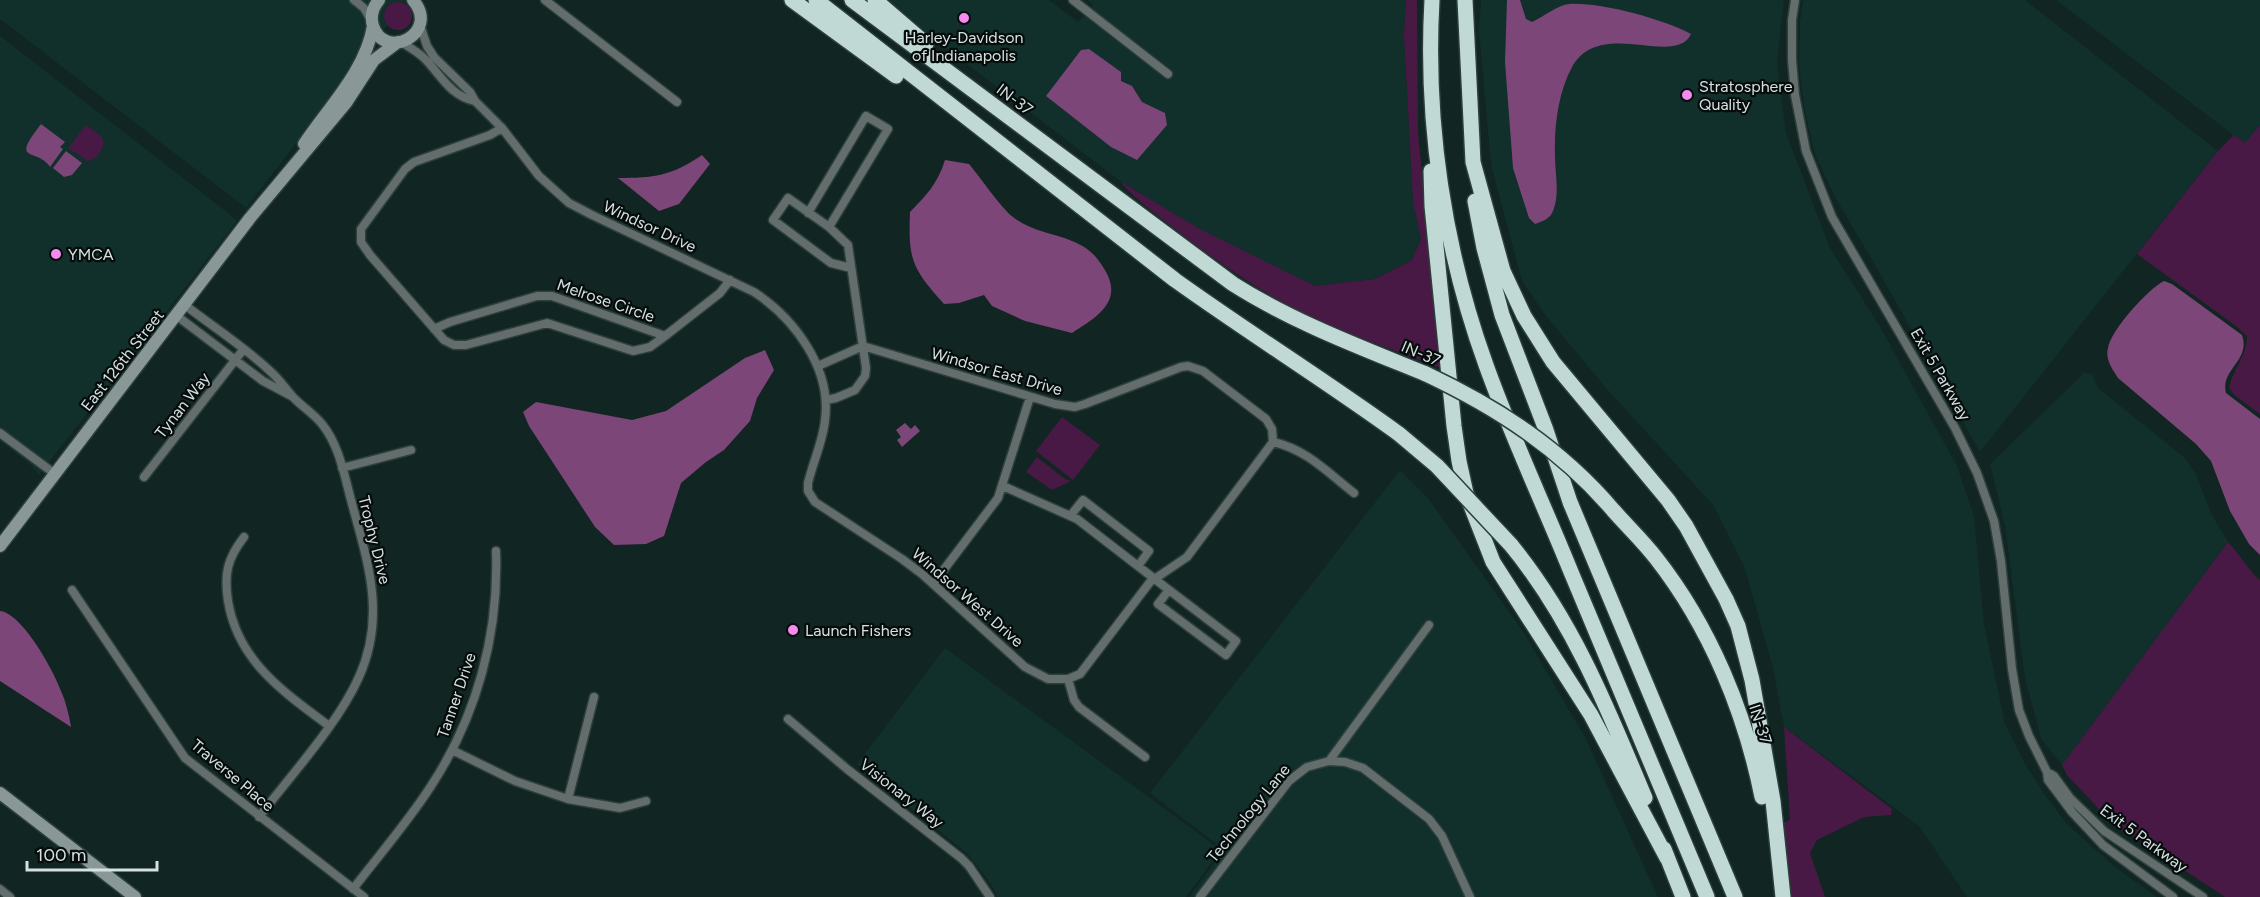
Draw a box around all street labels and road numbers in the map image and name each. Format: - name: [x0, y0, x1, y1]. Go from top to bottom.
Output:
- street label: IN-37: [993, 80, 1037, 119]
- street label: Windsor Drive: [600, 197, 700, 256]
- street label: Melrose Circle: [554, 275, 657, 326]
- street label: East 126th Street: [77, 306, 168, 415]
- street label: Exit 5 Parkway: [1907, 325, 1975, 424]
- street label: IN-37: [1398, 337, 1444, 370]
- street label: Windsor East Drive: [929, 344, 1065, 399]
- street label: Tynan Way: [151, 368, 214, 442]
- street label: Trophy Drive: [354, 494, 395, 587]
- street label: Windsor West Drive: [908, 544, 1027, 651]
- street label: Tanner Drive: [433, 650, 480, 740]
- street label: IN-37: [1745, 702, 1776, 747]
- street label: Traverse Place: [187, 735, 278, 816]
- street label: Visionary Way: [856, 755, 948, 832]
- street label: Technology Lane: [1203, 760, 1294, 866]
- street label: Exit 5 Parkway: [2096, 800, 2191, 877]

